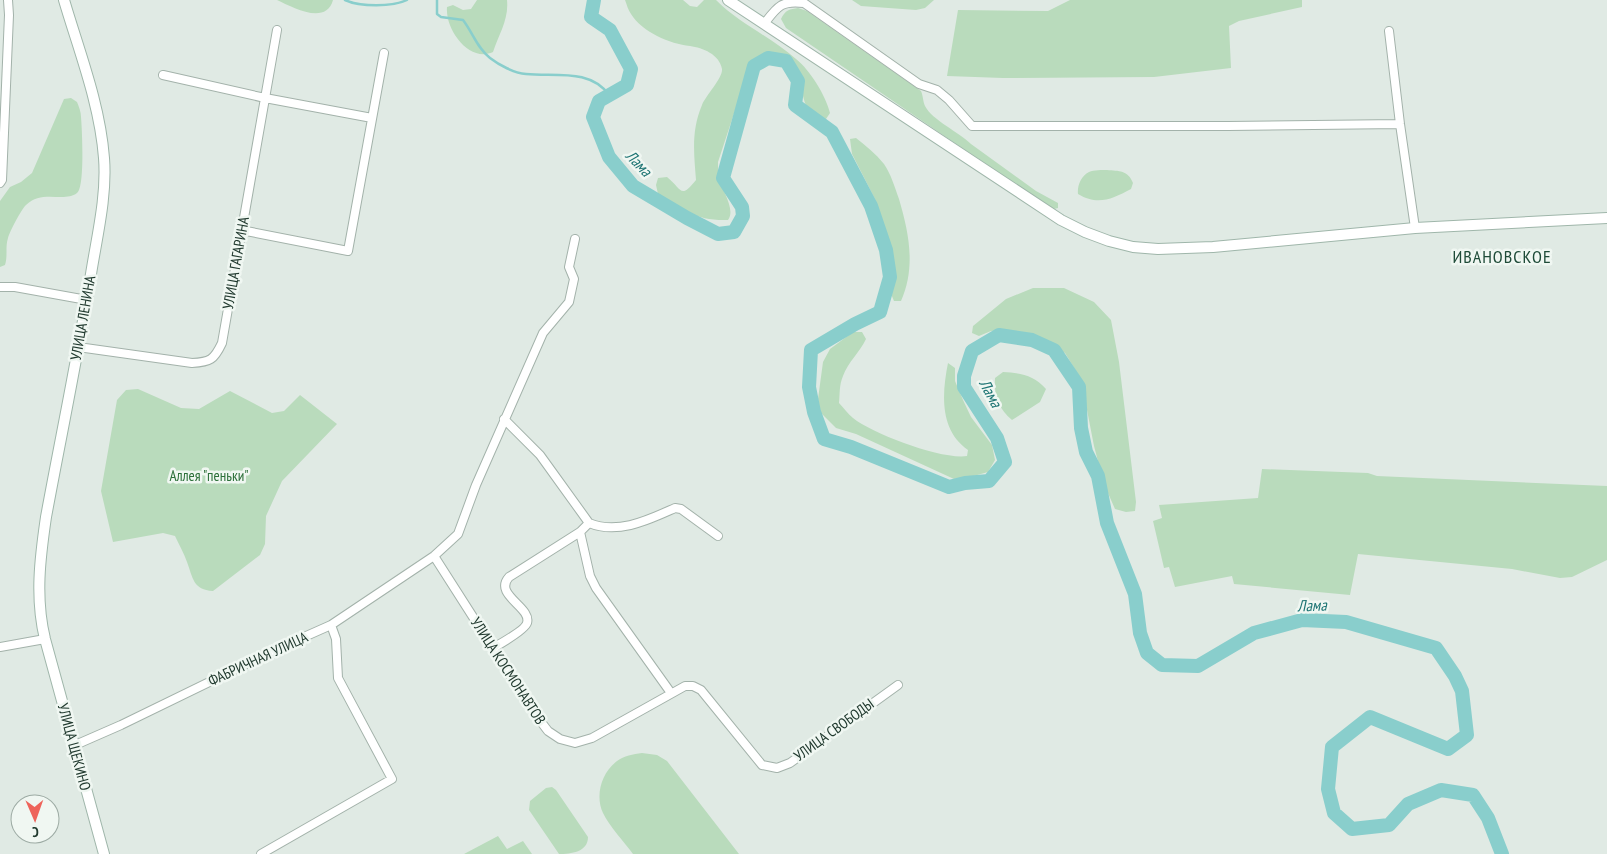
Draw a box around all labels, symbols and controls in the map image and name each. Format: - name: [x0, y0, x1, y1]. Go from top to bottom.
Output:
- water label: Лама: [621, 145, 657, 182]
- street label: УЛИЦА ГАГАРИНА: [218, 214, 253, 311]
- district label: ИВАНОВСКОЕ: [1452, 245, 1552, 268]
- street label: УЛИЦА ЛЕНИНА: [66, 273, 99, 362]
- water label: Лама: [975, 375, 1007, 412]
- park label: Аллея "пеньки": [169, 466, 249, 485]
- water label: Лама: [1296, 594, 1329, 616]
- street label: УЛИЦА КОСМОНАВТОВ: [467, 614, 550, 728]
- street label: ФАБРИЧНАЯ УЛИЦА: [205, 627, 311, 690]
- street label: УЛИЦА СВОБОДЫ: [790, 694, 878, 765]
- street label: УЛИЦА ЩЕКИНО: [54, 701, 95, 793]
- north arrow: [10, 794, 60, 844]
- text: С: [31, 823, 39, 841]

